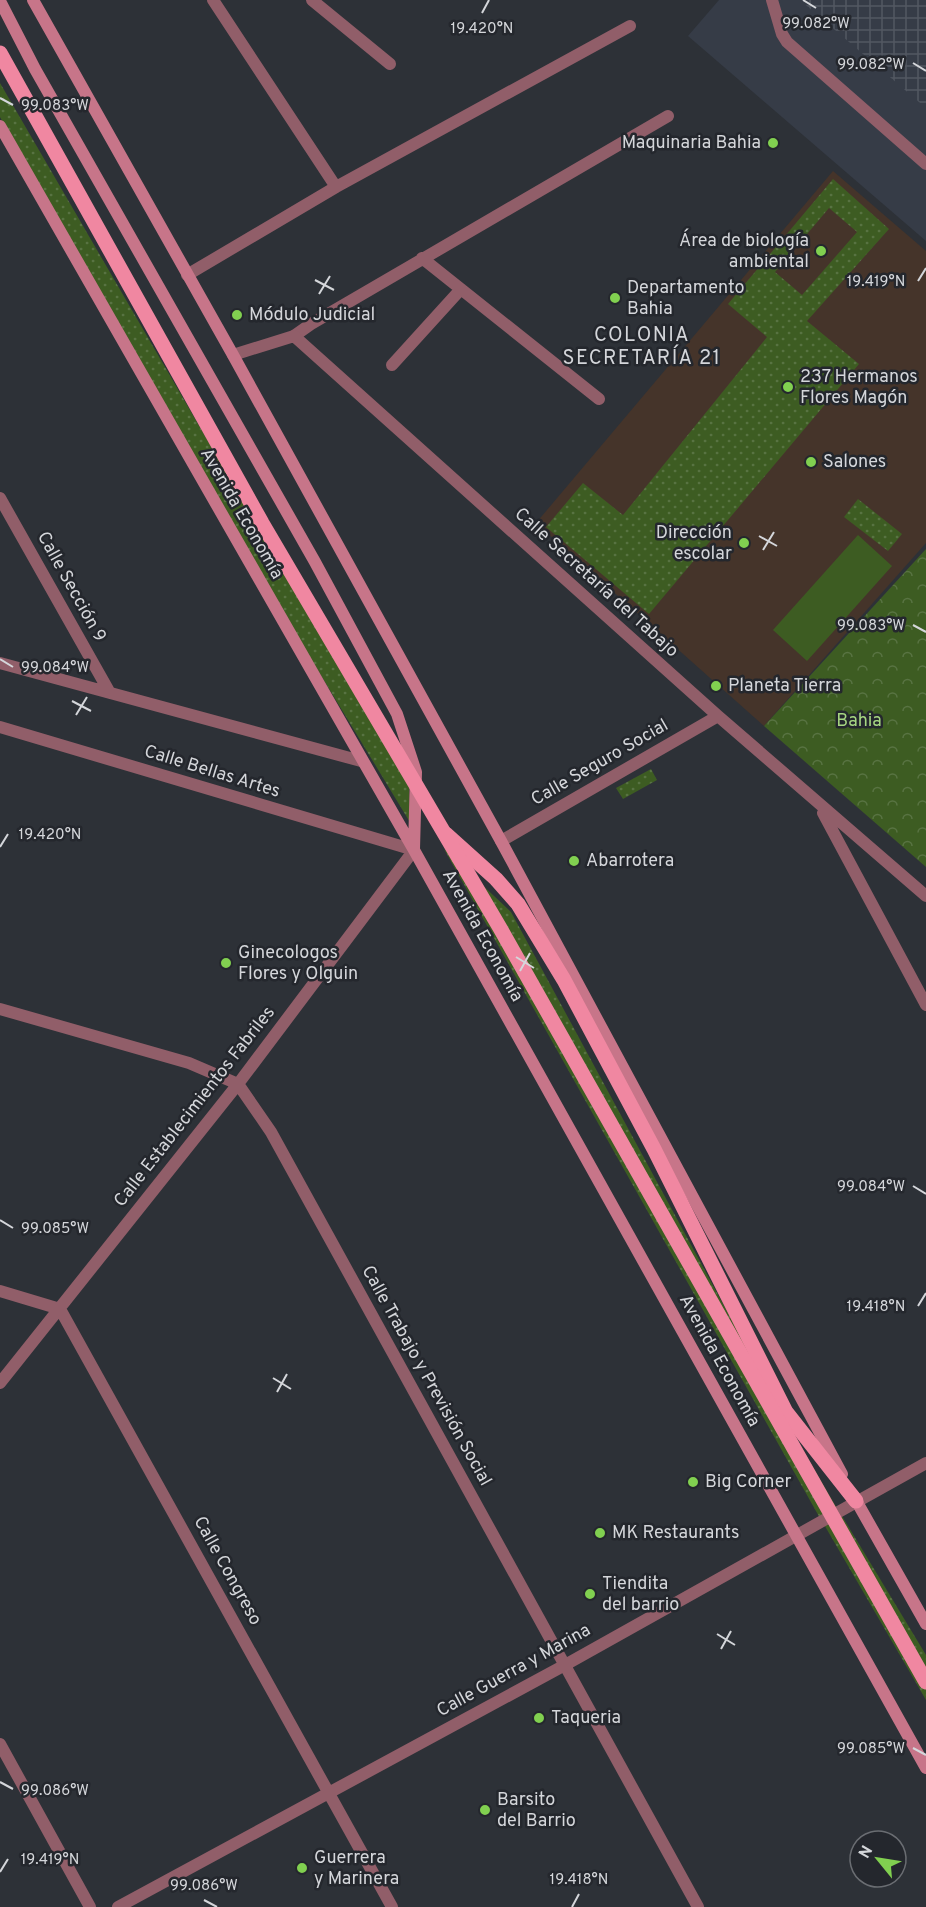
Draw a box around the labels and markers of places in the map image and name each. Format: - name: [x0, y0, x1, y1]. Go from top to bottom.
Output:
- place label: Maquinaria Bahia: [622, 132, 761, 155]
- marker: Maquinaria Bahia: [766, 136, 780, 150]
- place label: Área de biología ambiental: [679, 228, 809, 274]
- marker: Área de biología ambiental: [814, 244, 828, 258]
- place label: Departamento Bahia: [627, 277, 745, 321]
- marker: Departamento Bahia: [608, 291, 622, 305]
- place label: Módulo Judicial: [249, 304, 375, 327]
- marker: Módulo Judicial: [230, 308, 244, 322]
- place label: 237 Hermanos Flores Magón: [800, 366, 918, 410]
- marker: 237 Hermanos Flores Magón: [781, 380, 795, 394]
- place label: Salones: [823, 451, 886, 474]
- marker: Salones: [804, 455, 818, 469]
- place label: Dirección escolar: [656, 522, 732, 566]
- marker: Dirección escolar: [737, 536, 751, 550]
- place label: Planeta Tierra: [728, 675, 841, 698]
- marker: Planeta Tierra: [709, 679, 723, 693]
- place label: Abarrotera: [586, 850, 674, 873]
- marker: Abarrotera: [567, 854, 581, 868]
- place label: Ginecologos Flores y Olguin: [238, 942, 358, 986]
- marker: Ginecologos Flores y Olguin: [219, 956, 233, 970]
- place label: Big Corner: [705, 1471, 792, 1494]
- marker: Big Corner: [686, 1475, 700, 1489]
- place label: MK Restaurants: [612, 1522, 739, 1545]
- marker: MK Restaurants: [593, 1526, 607, 1540]
- place label: Tiendita del barrio: [602, 1573, 679, 1617]
- marker: Tiendita del barrio: [583, 1587, 597, 1601]
- place label: Taqueria: [551, 1707, 621, 1730]
- marker: Taqueria: [532, 1711, 546, 1725]
- place label: Barsito del Barrio: [497, 1789, 576, 1833]
- marker: Barsito del Barrio: [478, 1803, 492, 1817]
- place label: Guerrera y Marinera: [314, 1847, 399, 1891]
- marker: Guerrera y Marinera: [295, 1861, 309, 1875]

